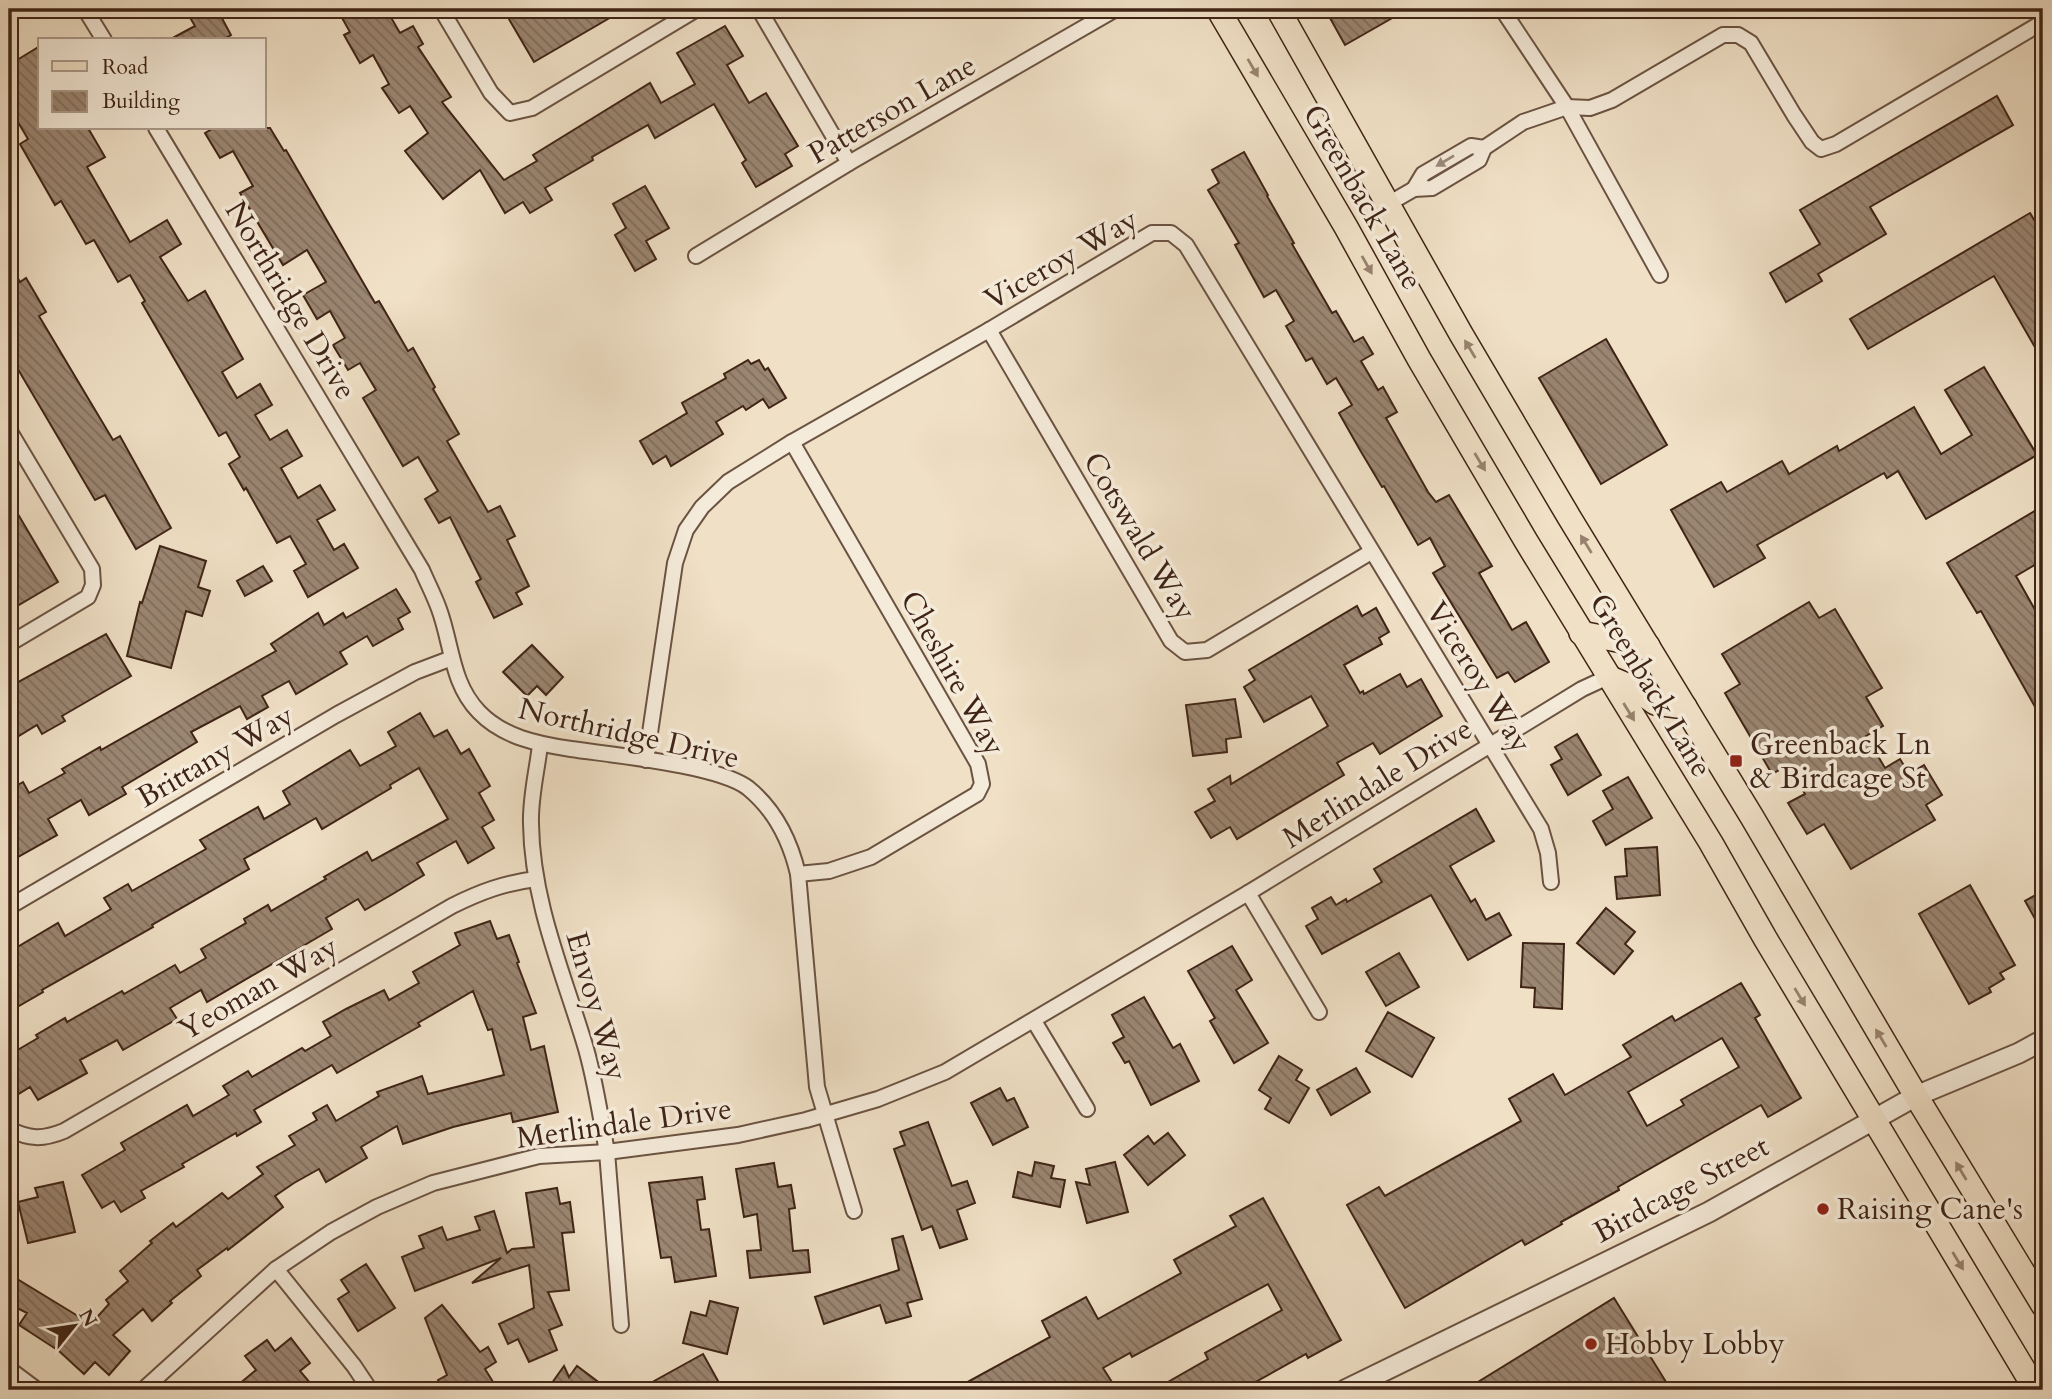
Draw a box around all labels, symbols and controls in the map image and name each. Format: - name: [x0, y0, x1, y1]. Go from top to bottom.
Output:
- legend: [38, 38, 266, 130]
- street label: Patterson Lane: [801, 45, 984, 174]
- text: Road: [102, 53, 148, 82]
- one-way arrow: [1247, 58, 1259, 77]
- text: Building: [102, 87, 180, 116]
- street label: Greenback Lane: [1293, 97, 1432, 297]
- one-way arrow: [1436, 155, 1455, 167]
- street label: Northridge Drive: [215, 193, 366, 407]
- street label: Viceroy Way: [977, 199, 1146, 320]
- one-way arrow: [1360, 255, 1372, 275]
- one-way arrow: [1463, 339, 1476, 358]
- street label: Cotswald Way: [1073, 445, 1206, 628]
- one-way arrow: [1473, 453, 1486, 472]
- one-way arrow: [1580, 535, 1592, 554]
- street label: Cheshire Way: [890, 583, 1015, 763]
- street label: Greenback Lane: [1580, 586, 1722, 785]
- street label: Viceroy Way: [1416, 594, 1541, 761]
- street label: Northridge Drive: [515, 688, 743, 779]
- street label: Brittany Way: [129, 695, 301, 818]
- one-way arrow: [1623, 702, 1636, 722]
- street label: Merlindale Drive: [1274, 709, 1480, 858]
- place label: Greenback Ln & Birdcage St: [1750, 724, 1931, 799]
- marker: Greenback Ln & Birdcage St: [1728, 753, 1744, 769]
- street label: Yeoman Way: [171, 926, 346, 1051]
- street label: Envoy Way: [556, 927, 637, 1085]
- one-way arrow: [1794, 987, 1806, 1007]
- one-way arrow: [1875, 1028, 1887, 1047]
- street label: Merlindale Drive: [514, 1088, 734, 1159]
- street label: Birdcage Street: [1586, 1126, 1777, 1253]
- one-way arrow: [1955, 1161, 1967, 1180]
- place label: Raising Cane's: [1837, 1189, 2023, 1230]
- marker: Raising Cane's: [1815, 1201, 1831, 1217]
- one-way arrow: [1952, 1252, 1964, 1271]
- north arrow: [38, 1290, 108, 1360]
- text: N: [72, 1304, 103, 1332]
- place label: Hobby Lobby: [1605, 1324, 1785, 1365]
- marker: Hobby Lobby: [1583, 1336, 1599, 1352]

